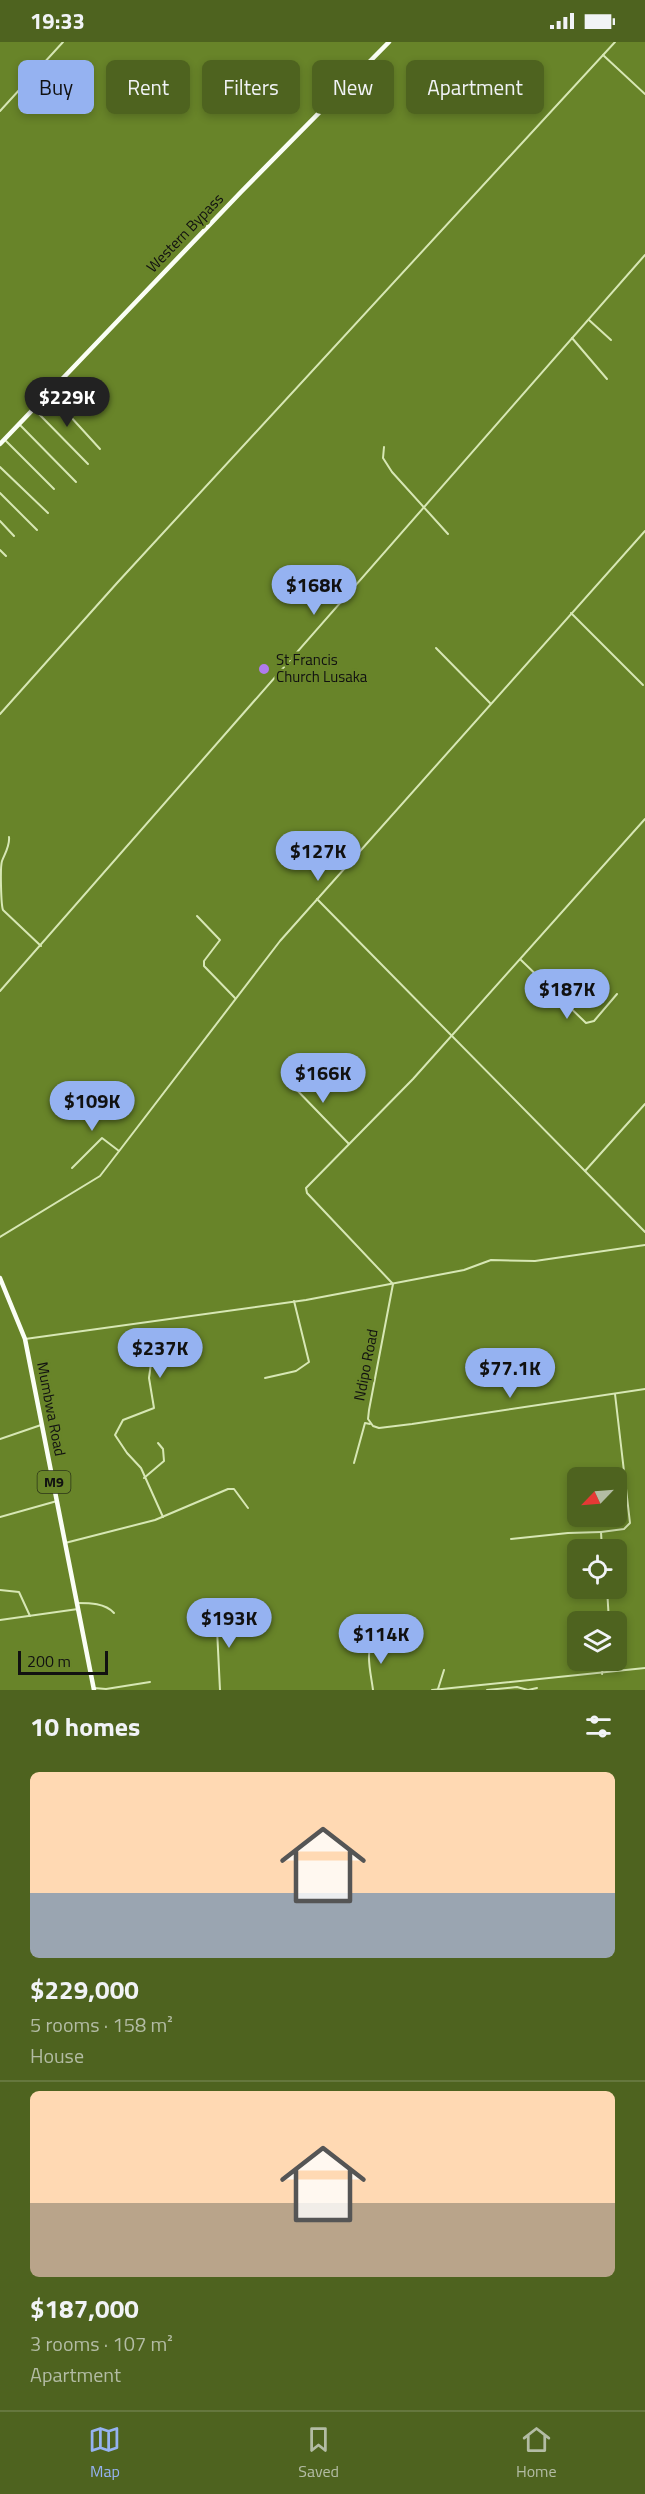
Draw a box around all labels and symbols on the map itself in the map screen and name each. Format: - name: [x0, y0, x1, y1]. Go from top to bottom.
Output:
- street label: Western Bypass: [141, 188, 229, 278]
- pin: $229K: [25, 377, 109, 428]
- pin: $168K: [272, 565, 356, 616]
- place label: St Francis Church Lusaka: [276, 648, 368, 688]
- marker: St Francis Church Lusaka: [257, 662, 271, 676]
- pin: $127K: [276, 831, 360, 882]
- pin: $187K: [525, 969, 609, 1020]
- pin: $166K: [281, 1053, 365, 1104]
- pin: $109K: [50, 1081, 134, 1132]
- street label: Ndipo Road: [347, 1327, 384, 1403]
- pin: $237K: [118, 1328, 202, 1379]
- pin: $77.1K: [461, 1348, 559, 1399]
- street label: Mumbwa Road: [31, 1360, 72, 1458]
- north arrow: [567, 1467, 627, 1527]
- road number: M9: [38, 1471, 70, 1493]
- pin: $193K: [187, 1598, 271, 1649]
- pin: $114K: [339, 1614, 423, 1665]
- scale bar: [18, 1648, 108, 1676]

